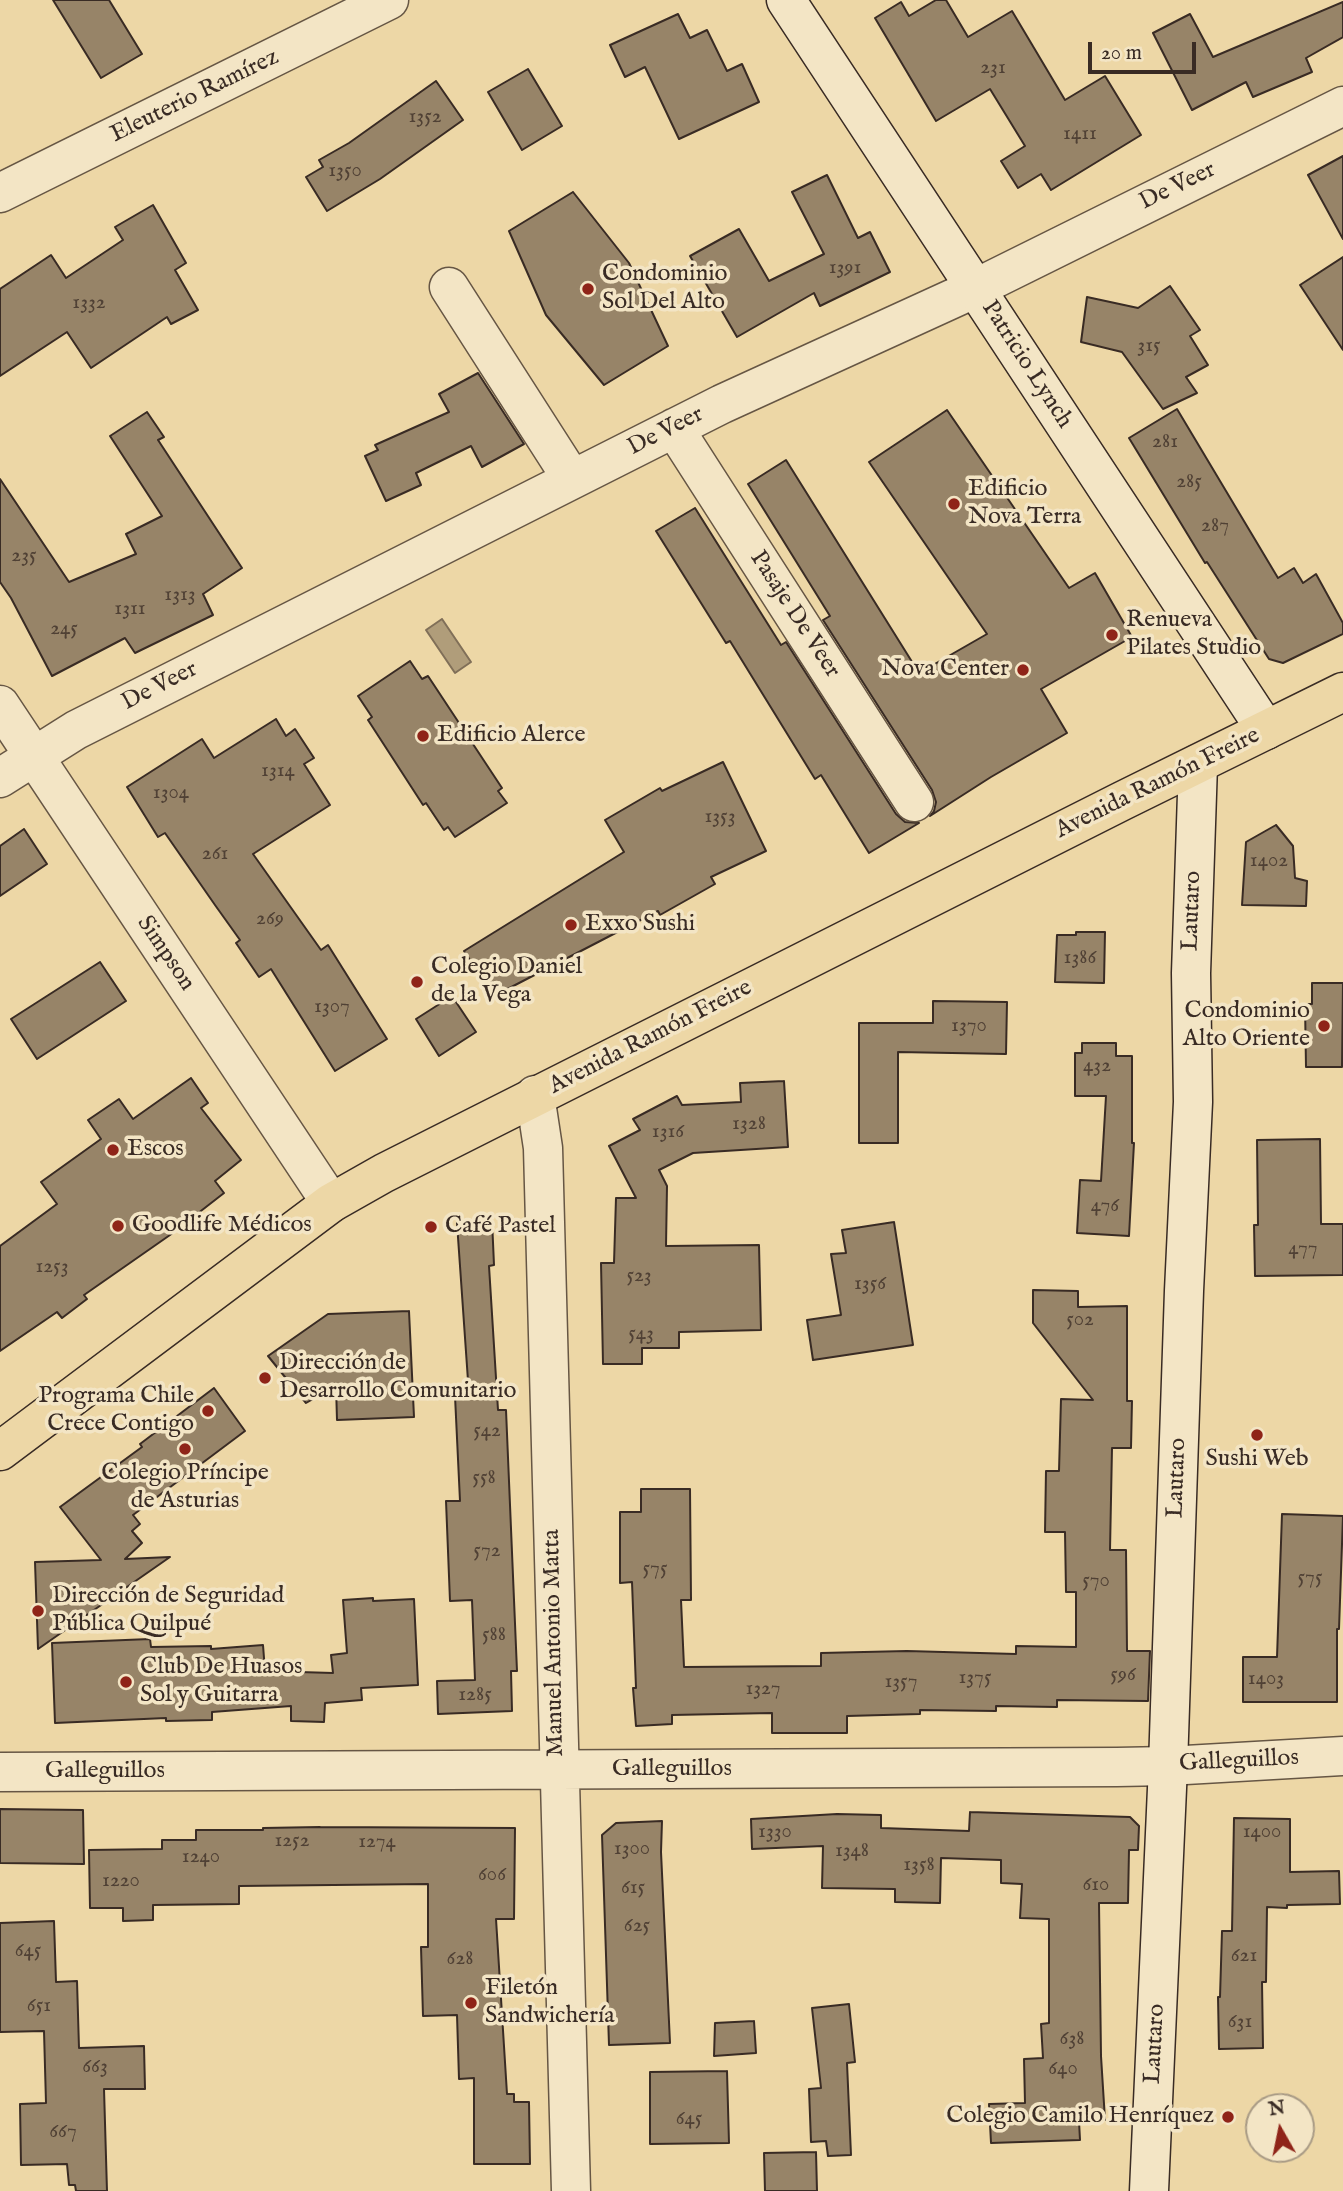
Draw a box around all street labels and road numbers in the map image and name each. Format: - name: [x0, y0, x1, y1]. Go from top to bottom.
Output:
- street label: Eleuterio Ramírez: [106, 44, 284, 150]
- street label: De Veer: [1135, 156, 1221, 218]
- street label: Patricio Lynch: [974, 296, 1078, 434]
- street label: De Veer: [623, 401, 709, 463]
- street label: Pasaje De Veer: [742, 546, 846, 684]
- street label: De Veer: [117, 656, 203, 718]
- street label: Avenida Ramón Freire: [1051, 722, 1265, 846]
- street label: Lautaro: [1177, 870, 1209, 952]
- street label: Simpson: [129, 911, 201, 997]
- street label: Avenida Ramón Freire: [545, 974, 757, 1102]
- street label: Lautaro: [1162, 1437, 1194, 1519]
- street label: Manuel Antonio Matta: [539, 1529, 571, 1757]
- street label: Galleguillos: [1178, 1744, 1300, 1780]
- street label: Galleguillos: [612, 1756, 732, 1784]
- street label: Galleguillos: [45, 1758, 165, 1786]
- street label: Lautaro: [1140, 2003, 1172, 2085]

